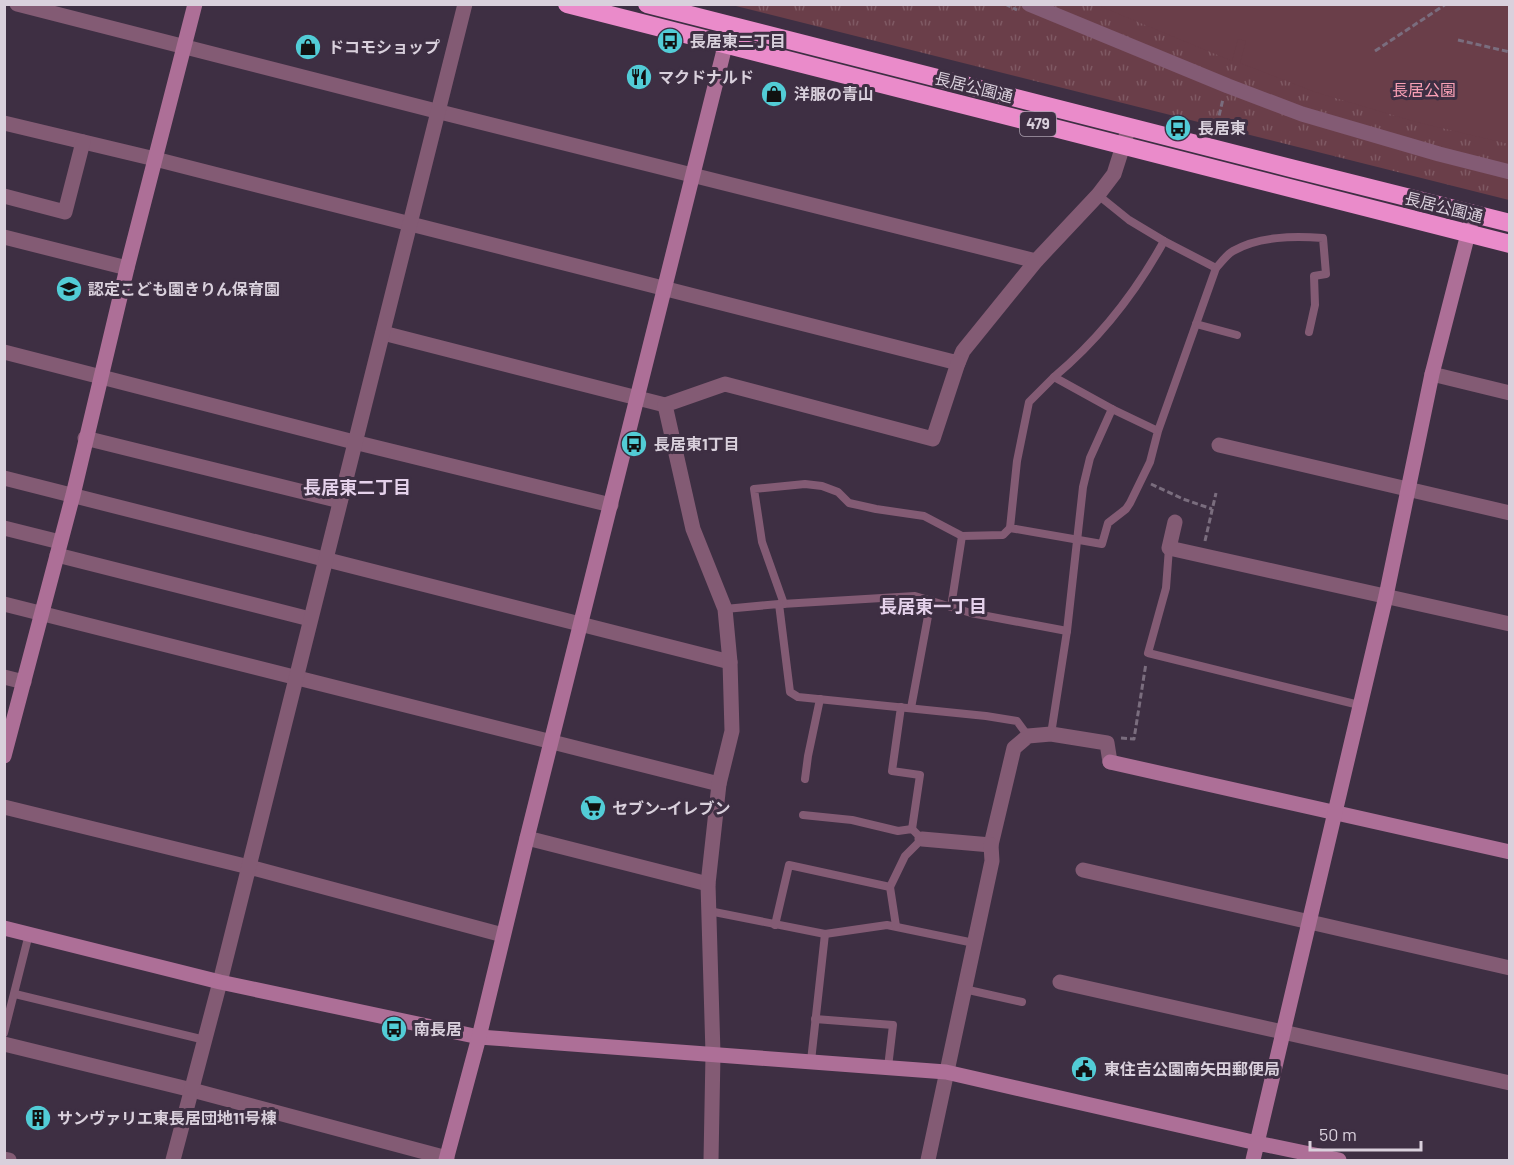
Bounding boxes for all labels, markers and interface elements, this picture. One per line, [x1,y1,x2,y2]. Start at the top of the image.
bus stop icon: 長居東二丁目 [655,26,685,56]
place label: 長居東二丁目 [690,31,786,50]
shop icon: ドコモショップ [293,32,323,62]
place label: ドコモショップ [328,37,440,56]
restaurant icon: マクドナルド [624,62,654,92]
place label: マクドナルド [658,67,754,86]
street label: 長居公園通 [933,68,1015,105]
shop icon: 洋服の青山 [759,79,789,109]
park label: 長居公園 [1392,80,1456,99]
place label: 洋服の青山 [794,84,874,103]
road number: 479 [1020,112,1056,136]
bus stop icon: 長居東 [1163,113,1193,143]
place label: 長居東 [1198,118,1246,137]
street label: 長居公園通 [1403,188,1485,225]
school or university icon: 認定こども園きりん保育園 [54,274,84,304]
place label: 認定こども園きりん保育園 [88,279,280,298]
bus stop icon: 長居東1丁目 [619,429,649,459]
place label: 長居東1丁目 [654,434,740,453]
district label: 長居東二丁目 [303,476,411,498]
district label: 長居東一丁目 [879,595,987,617]
supermarket icon: セブン-イレブン [578,793,608,823]
place label: セブン-イレブン [612,798,731,817]
bus stop icon: 南長居 [379,1014,409,1044]
place label: 南長居 [414,1019,462,1038]
public building icon: 東住吉公園南矢田郵便局 [1069,1054,1099,1084]
place label: 東住吉公園南矢田郵便局 [1104,1059,1280,1078]
building icon: サンヴァリエ東長居団地11号棟 [23,1103,53,1133]
place label: サンヴァリエ東長居団地11号棟 [57,1108,276,1127]
scale bar [1310,1114,1421,1152]
text: 50 m [1319,1123,1357,1145]

